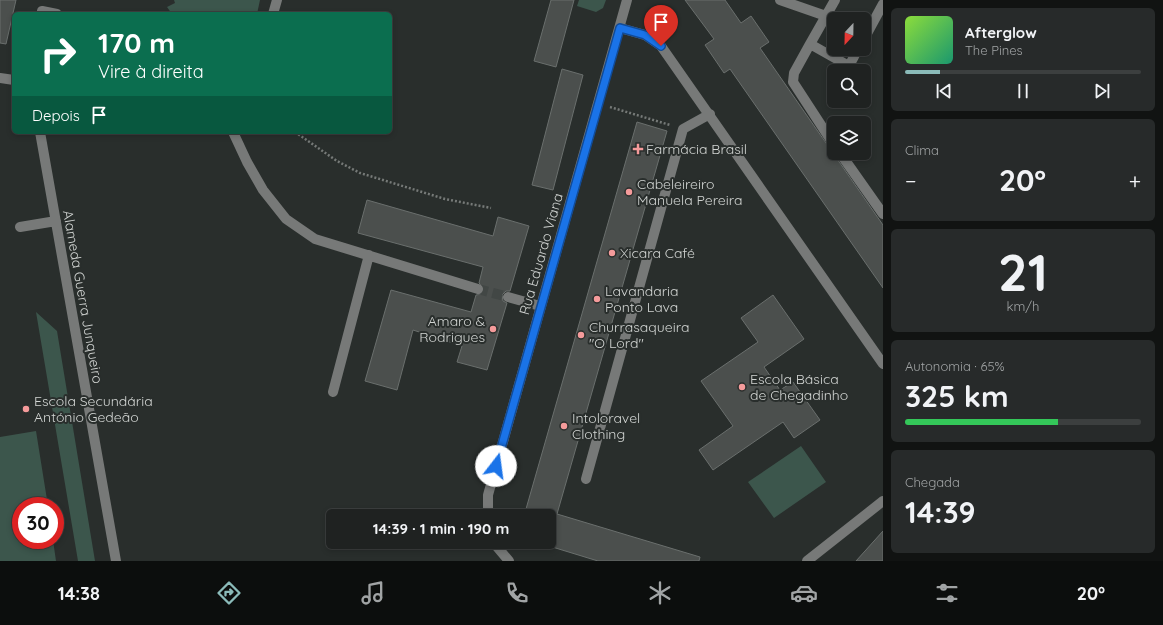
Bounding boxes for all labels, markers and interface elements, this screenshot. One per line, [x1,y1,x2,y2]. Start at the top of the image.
pin [644,5,678,46]
icon: arrive [650,11,672,33]
north arrow [827,12,871,56]
map controls [827,12,871,160]
text: Afterglow [965,23,1037,42]
text: 170 m [98,25,175,60]
icon: right [32,28,84,80]
text: The Pines [965,42,1023,58]
text: Vire à direita [98,60,204,83]
button: search [827,64,871,108]
icon: previous [933,80,955,102]
icon: pause [1012,80,1034,102]
icon: next [1091,80,1113,102]
icon: arrive [88,104,110,126]
text: Depois [32,106,80,125]
button: layers [827,116,871,160]
place label: Farmácia Brasil [646,140,747,158]
text: Clima [905,142,939,158]
marker: Farmácia Brasil [633,144,643,154]
text: 20° [999,161,1046,199]
text: − [905,167,916,195]
text: + [1129,167,1141,195]
place label: Cabeleireiro Manuela Pereira [637,175,742,209]
marker: Cabeleireiro Manuela Pereira [624,187,634,197]
street label: Rua Eduardo Viana [515,191,567,317]
street label: Alameda Guerra Junqueiro [59,209,107,385]
text: 21 [998,239,1048,304]
place label: Xicara Café [620,244,695,262]
marker: Xicara Café [607,248,617,258]
place label: Lavandaria Ponto Lava [605,282,679,316]
marker: Lavandaria Ponto Lava [592,294,602,304]
text: km/h [1007,298,1039,314]
place label: Amaro & Rodrigues [419,312,485,346]
place label: Churrasaqueira "O Lord" [589,318,689,352]
marker: Amaro & Rodrigues [488,324,498,334]
marker: Churrasaqueira "O Lord" [576,330,586,340]
text: Autonomia · 65% [905,358,1005,374]
place label: Escola Básica de Chegadinho [750,370,848,404]
text: 325 km [905,377,1009,415]
marker: Escola Básica de Chegadinho [737,382,747,392]
place label: Escola Secundária António Gedeão [34,392,153,426]
marker: Escola Secundária António Gedeão [21,404,31,414]
place label: Intoloravel Clothing [572,409,640,443]
marker: Intoloravel Clothing [559,421,569,431]
position arrow [475,445,517,487]
text: Chegada [905,474,960,490]
text: 14:39 [905,493,976,531]
speed limit sign: 30 [12,497,64,549]
text: 14:39 · 1 min · 190 m [373,519,509,538]
icon: directions [215,579,243,607]
icon: music [359,579,387,607]
icon: phone [503,579,531,607]
icon: climate [646,579,674,607]
icon: car [790,579,818,607]
icon: filters [933,579,961,607]
text: 14:38 [58,582,100,605]
text: 20° [1077,582,1105,605]

